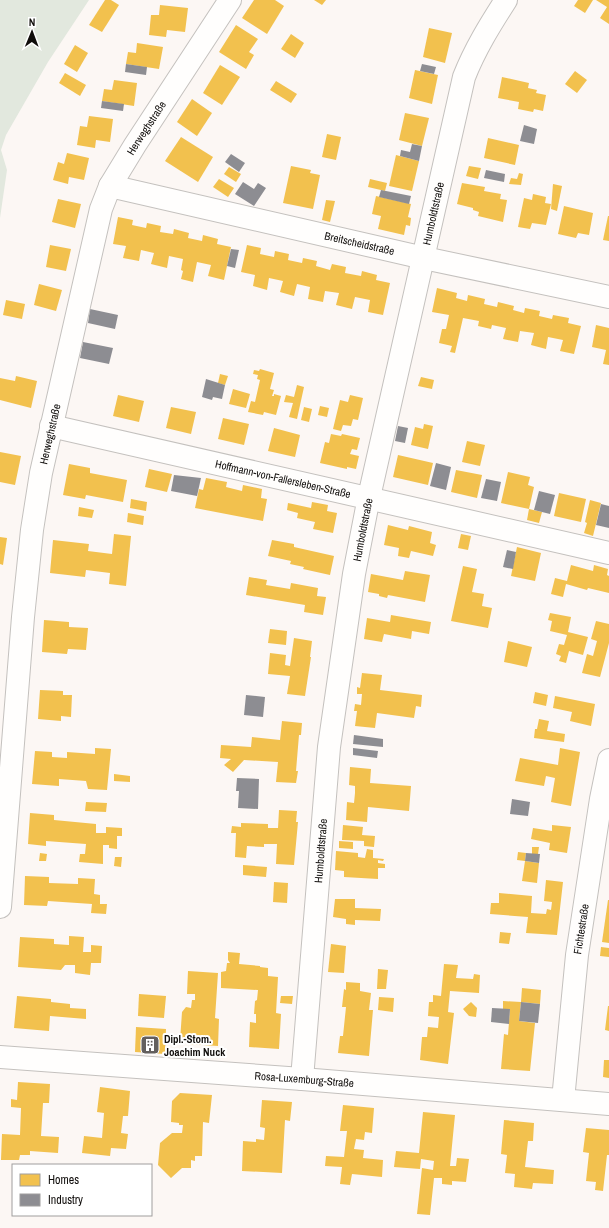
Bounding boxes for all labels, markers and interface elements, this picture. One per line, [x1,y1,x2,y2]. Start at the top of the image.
north arrow [12,12,52,52]
text: N [29,15,36,29]
street label: Herweghstraße [124,98,169,158]
street label: Humboldtstraße [419,181,447,246]
street label: Breitscheidstraße [323,228,396,258]
street label: Herweghstraße [36,402,64,466]
street label: Hoffmann-von-Fallersleben-Straße [214,457,352,501]
street label: Humboldtstraße [350,497,376,563]
street label: Humboldtstraße [311,818,330,883]
street label: Fichtestraße [570,903,592,955]
place label: Dipl.-Stom. Joachim Nuck [164,1032,226,1059]
building icon: Dipl.-Stom. Joachim Nuck [139,1034,161,1056]
street label: Rosa-Luxemburg-Straße [254,1069,354,1090]
legend [12,1164,152,1216]
text: Homes [48,1172,79,1188]
text: Industry [48,1192,83,1208]

